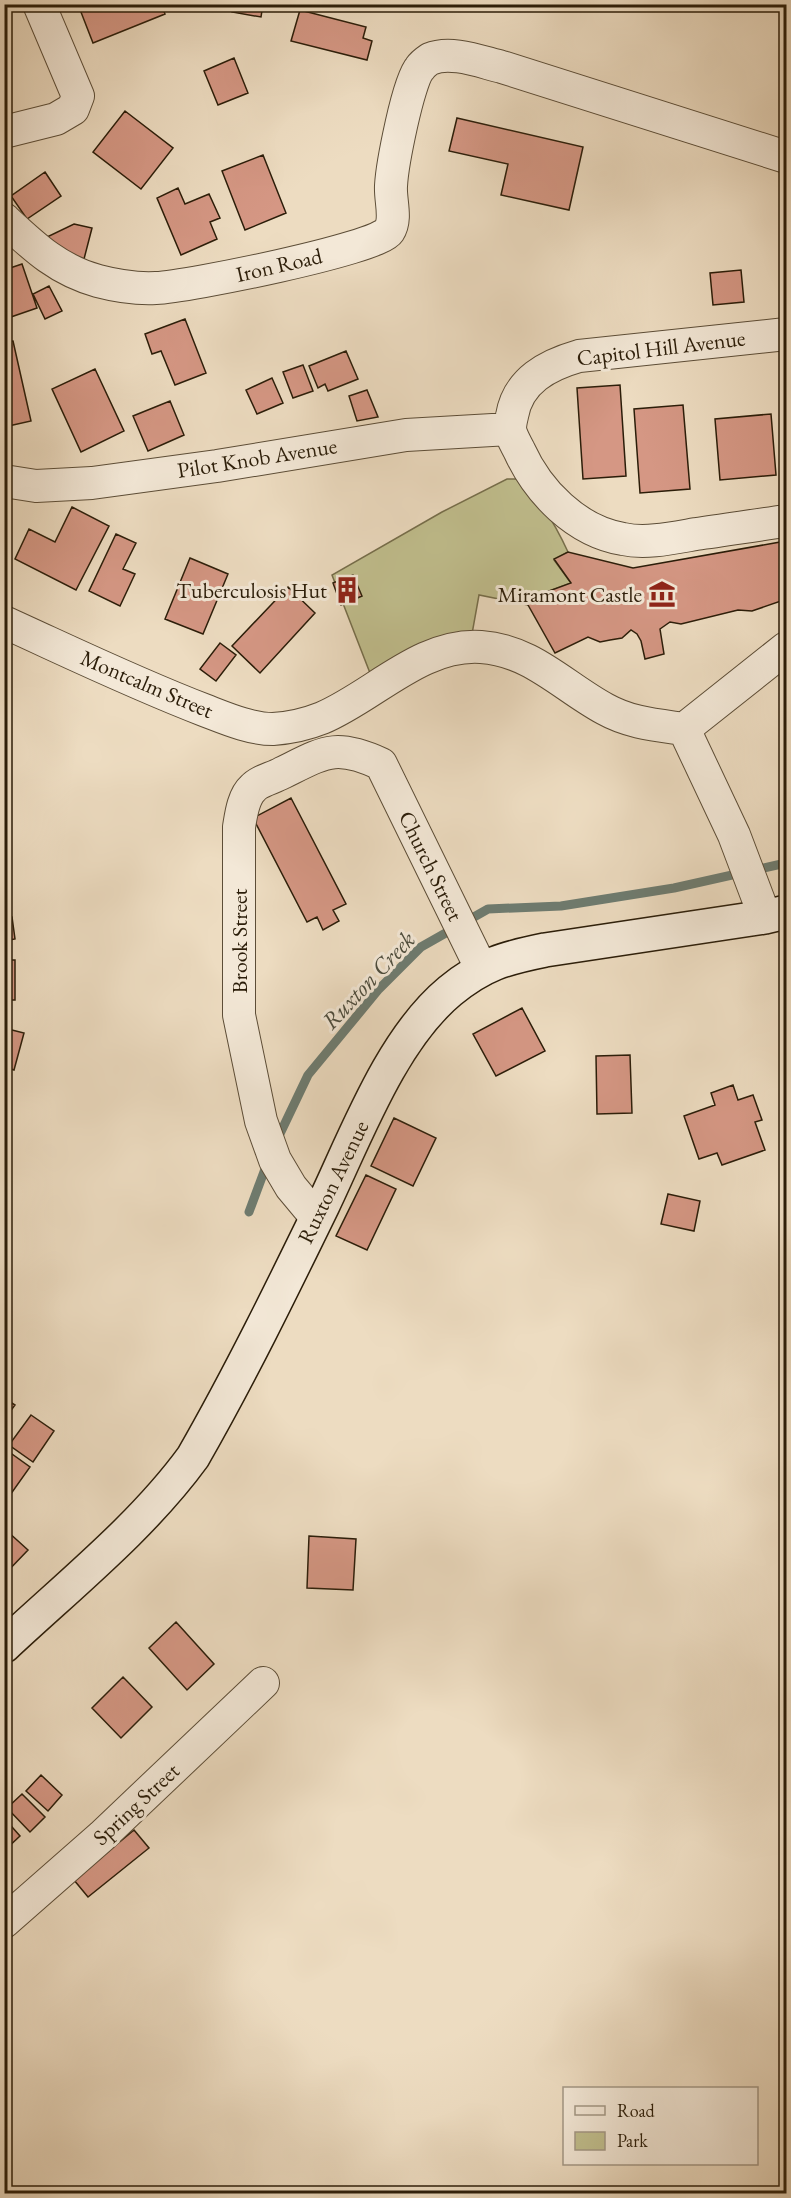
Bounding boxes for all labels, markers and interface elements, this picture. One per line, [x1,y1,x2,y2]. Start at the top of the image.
street label: Iron Road [233,241,326,289]
street label: Capitol Hill Avenue [575,323,747,373]
street label: Pilot Knob Avenue [175,431,339,485]
building icon: Tuberculosis Hut [332,575,362,605]
place label: Tuberculosis Hut [176,576,327,605]
museum icon: Miramont Castle [647,579,677,609]
place label: Miramont Castle [497,580,642,609]
street label: Montcalm Street [76,643,218,725]
street label: Church Street [392,806,470,926]
street label: Brook Street [225,889,254,993]
water label: Ruxton Creek [314,924,422,1036]
street label: Ruxton Avenue [291,1115,376,1248]
street label: Spring Street [87,1756,186,1852]
legend [563,2087,758,2165]
text: Road [617,2099,656,2122]
text: Park [617,2129,648,2152]

